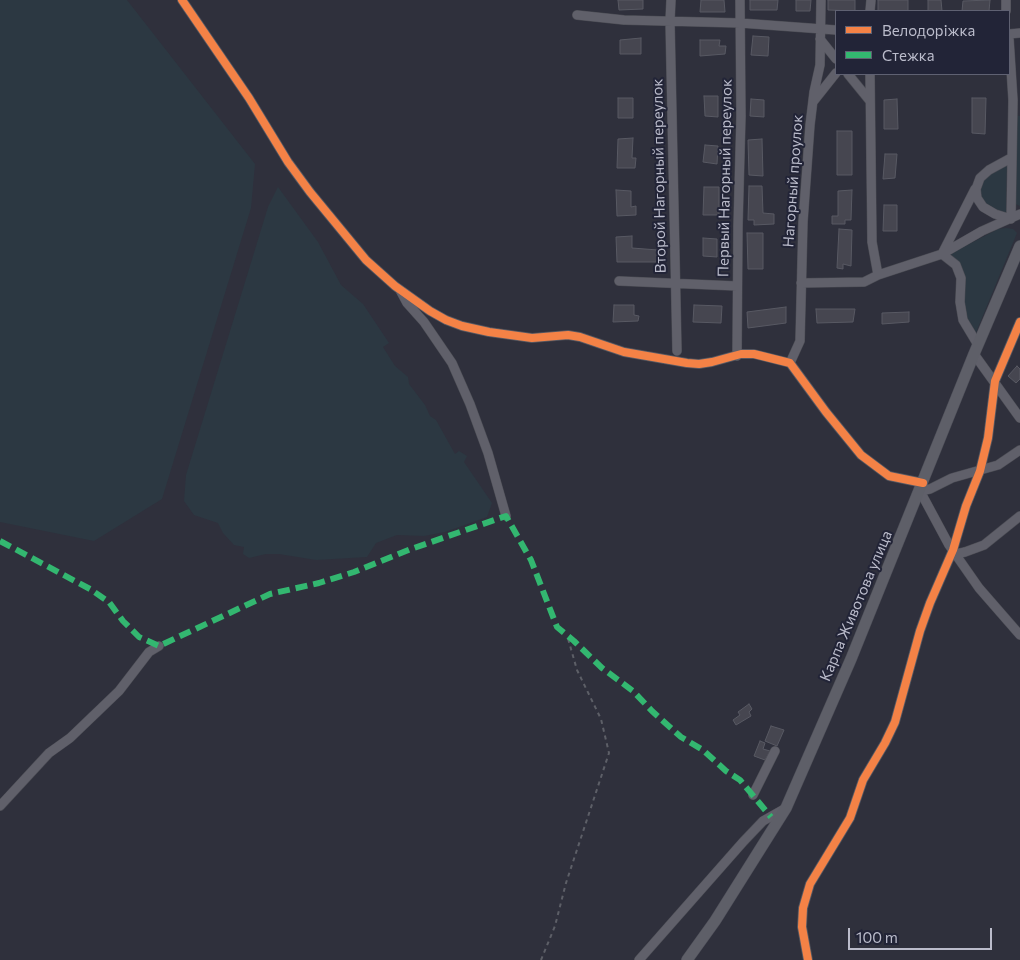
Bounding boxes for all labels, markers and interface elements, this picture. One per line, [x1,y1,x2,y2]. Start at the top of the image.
legend [835,10,1010,75]
text: Велодоріжка [882,21,975,39]
text: Стежка [882,46,935,64]
street label: Второй Нагорный переулок [648,78,670,274]
street label: Первый Нагорный переулок [714,79,736,277]
street label: Нагорный проулок [779,114,807,248]
street label: Карпа Животова улица [816,528,896,684]
scale bar [850,918,994,950]
text: 100 m [856,928,898,946]

